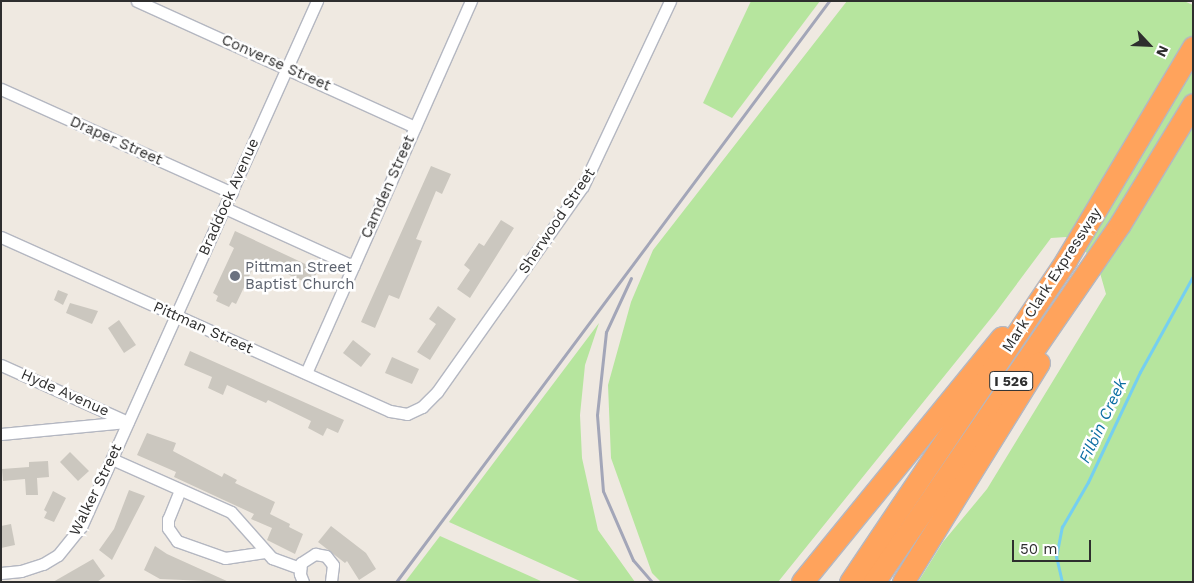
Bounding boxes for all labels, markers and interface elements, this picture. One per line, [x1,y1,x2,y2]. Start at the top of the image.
north arrow [1124,20,1174,70]
street label: Converse Street [219,31,333,95]
text: N [1153,43,1172,59]
street label: Draper Street [67,113,165,169]
street label: Camden Street [357,133,419,241]
street label: Braddock Avenue [195,135,263,259]
street label: Sherwood Street [515,165,599,277]
street label: Mark Clark Expressway [998,204,1106,356]
place label: Pittman Street Baptist Church [245,258,355,293]
marker: Pittman Street Baptist Church [229,270,241,282]
street label: Pittman Street [150,298,256,358]
street label: Hyde Avenue [18,365,112,421]
road number: I 526 [988,370,1034,392]
water label: Filbin Creek [1075,376,1131,466]
street label: Walker Street [66,441,126,539]
scale bar [1014,530,1093,562]
text: 50 m [1020,540,1057,558]

